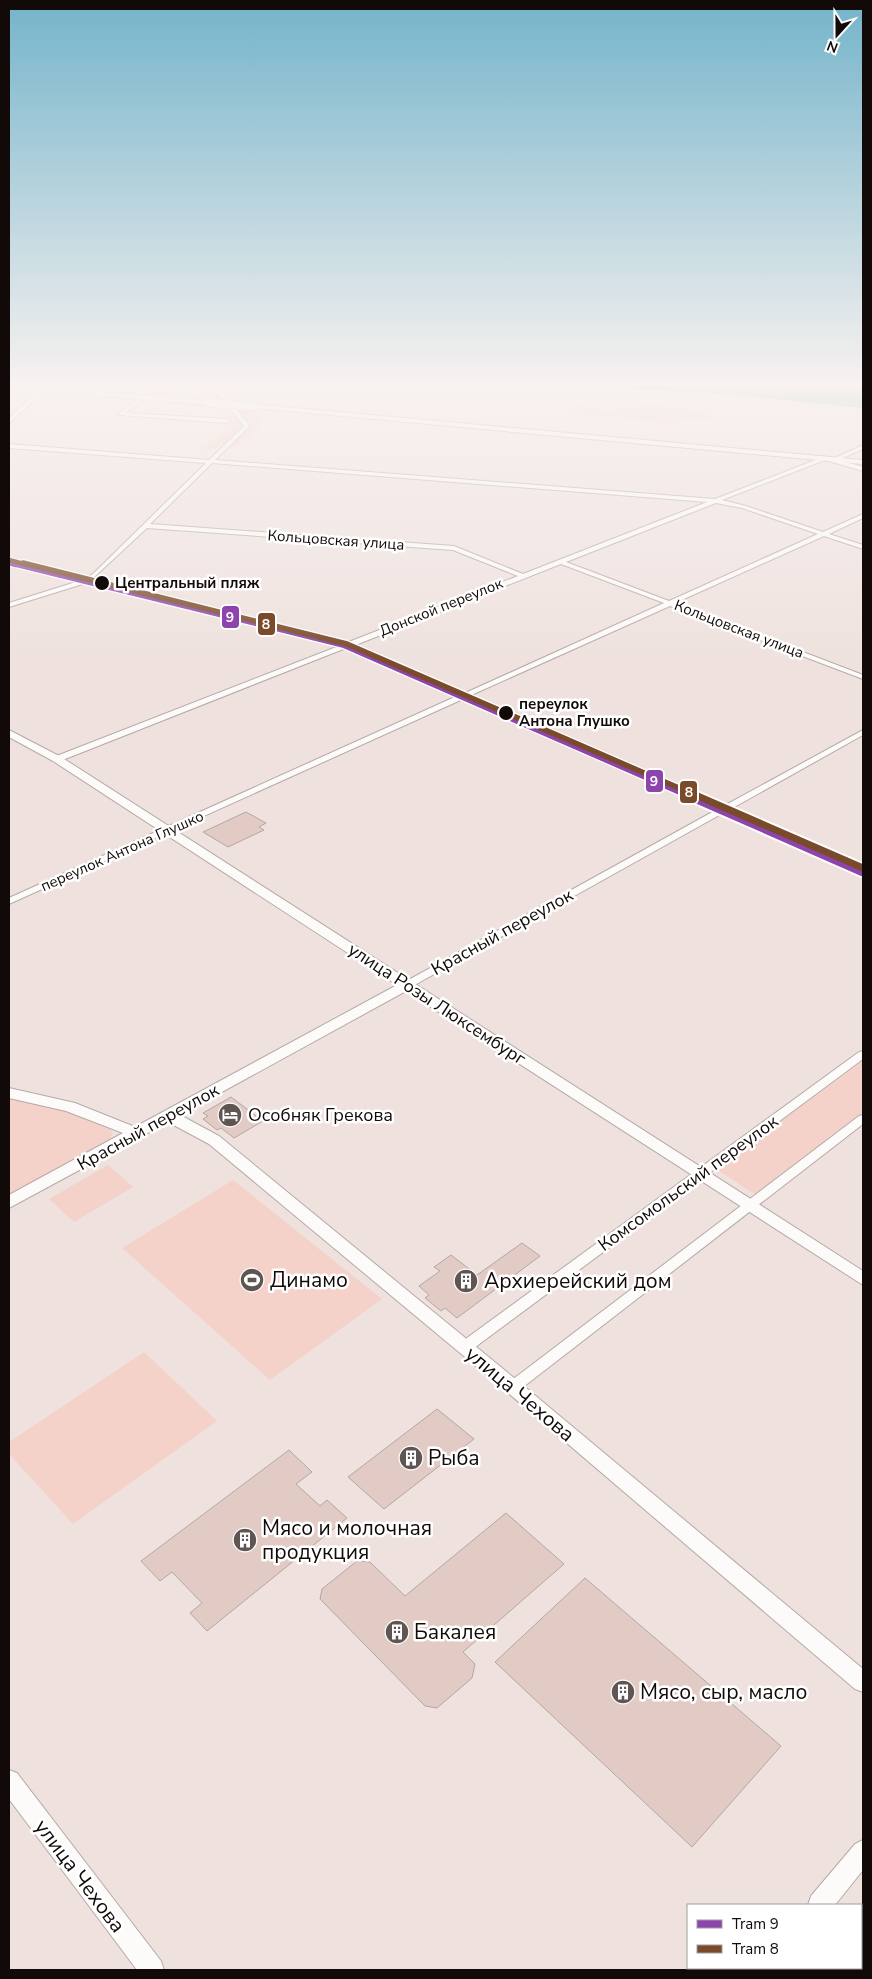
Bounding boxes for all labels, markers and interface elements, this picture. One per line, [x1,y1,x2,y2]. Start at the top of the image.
north arrow [812,10,862,60]
text: N [824,36,841,57]
street label: Кольцовская улица [267,525,405,555]
place label: Центральный пляж [115,573,260,593]
street label: Донской переулок [376,573,506,641]
marker: Центральный пляж [93,574,111,592]
street label: Кольцовская улица [671,595,807,663]
line badge: 9 [221,605,240,629]
text: 9 [226,608,234,627]
line badge: 8 [257,612,276,636]
text: 8 [262,615,270,634]
place label: переулок Антона Глушко [519,694,630,731]
marker: переулок Антона Глушко [497,704,515,722]
line badge: 9 [645,769,664,793]
text: 9 [650,772,658,791]
line badge: 8 [679,780,698,804]
text: 8 [685,783,693,802]
street label: переулок Антона Глушко [37,806,207,896]
street label: Красный переулок [427,883,578,981]
street label: улица Розы Люксембург [343,937,531,1071]
street label: Красный переулок [73,1078,224,1176]
hotel icon: Особняк Грекова [217,1102,243,1128]
place label: Особняк Грекова [248,1103,393,1127]
street label: Комсомольский переулок [593,1109,783,1257]
place label: Динамо [270,1266,348,1294]
sports icon: Динамо [239,1267,265,1293]
place label: Архиерейский дом [484,1267,672,1295]
building icon: Архиерейский дом [453,1268,479,1294]
street label: улица Чехова [459,1340,581,1448]
place label: Рыба [428,1444,480,1472]
building icon: Рыба [398,1445,424,1471]
place label: Мясо и молочная продукция [262,1514,432,1566]
building icon: Мясо и молочная продукция [232,1527,258,1553]
place label: Бакалея [414,1618,496,1646]
building icon: Бакалея [384,1619,410,1645]
place label: Мясо, сыр, масло [640,1678,807,1706]
building icon: Мясо, сыр, масло [610,1679,636,1705]
street label: улица Чехова [28,1814,132,1938]
legend [687,1904,862,1969]
text: Tram 9 [732,1914,779,1934]
text: Tram 8 [732,1939,779,1959]

